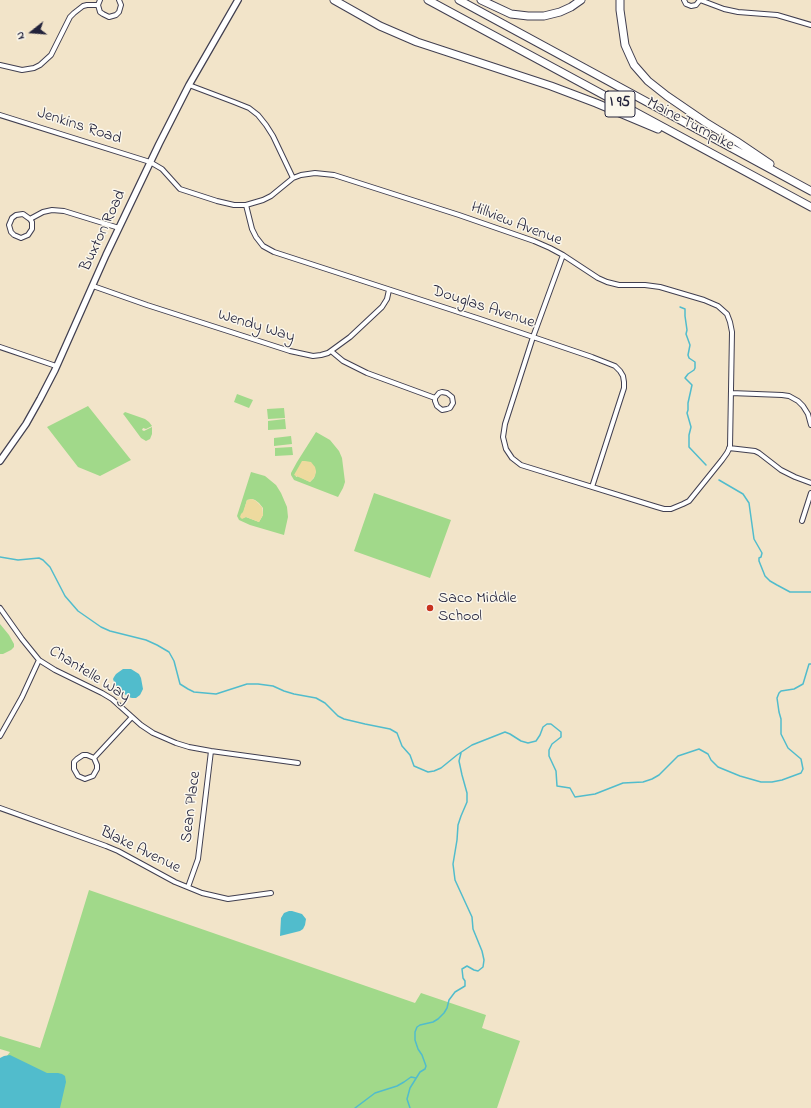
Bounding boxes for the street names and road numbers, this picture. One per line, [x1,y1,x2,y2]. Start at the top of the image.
road number: I 95 [605,91,635,117]
street label: Maine Turnpike [643,94,737,156]
street label: Jenkins Road [34,104,124,150]
street label: Buxton Road [77,187,131,275]
street label: Hillview Avenue [468,199,564,251]
street label: Douglas Avenue [429,282,537,334]
street label: Wendy Way [215,306,297,348]
street label: Chantelle Way [45,642,133,708]
street label: Sean Place [178,770,206,844]
street label: Blake Avenue [97,823,183,879]

